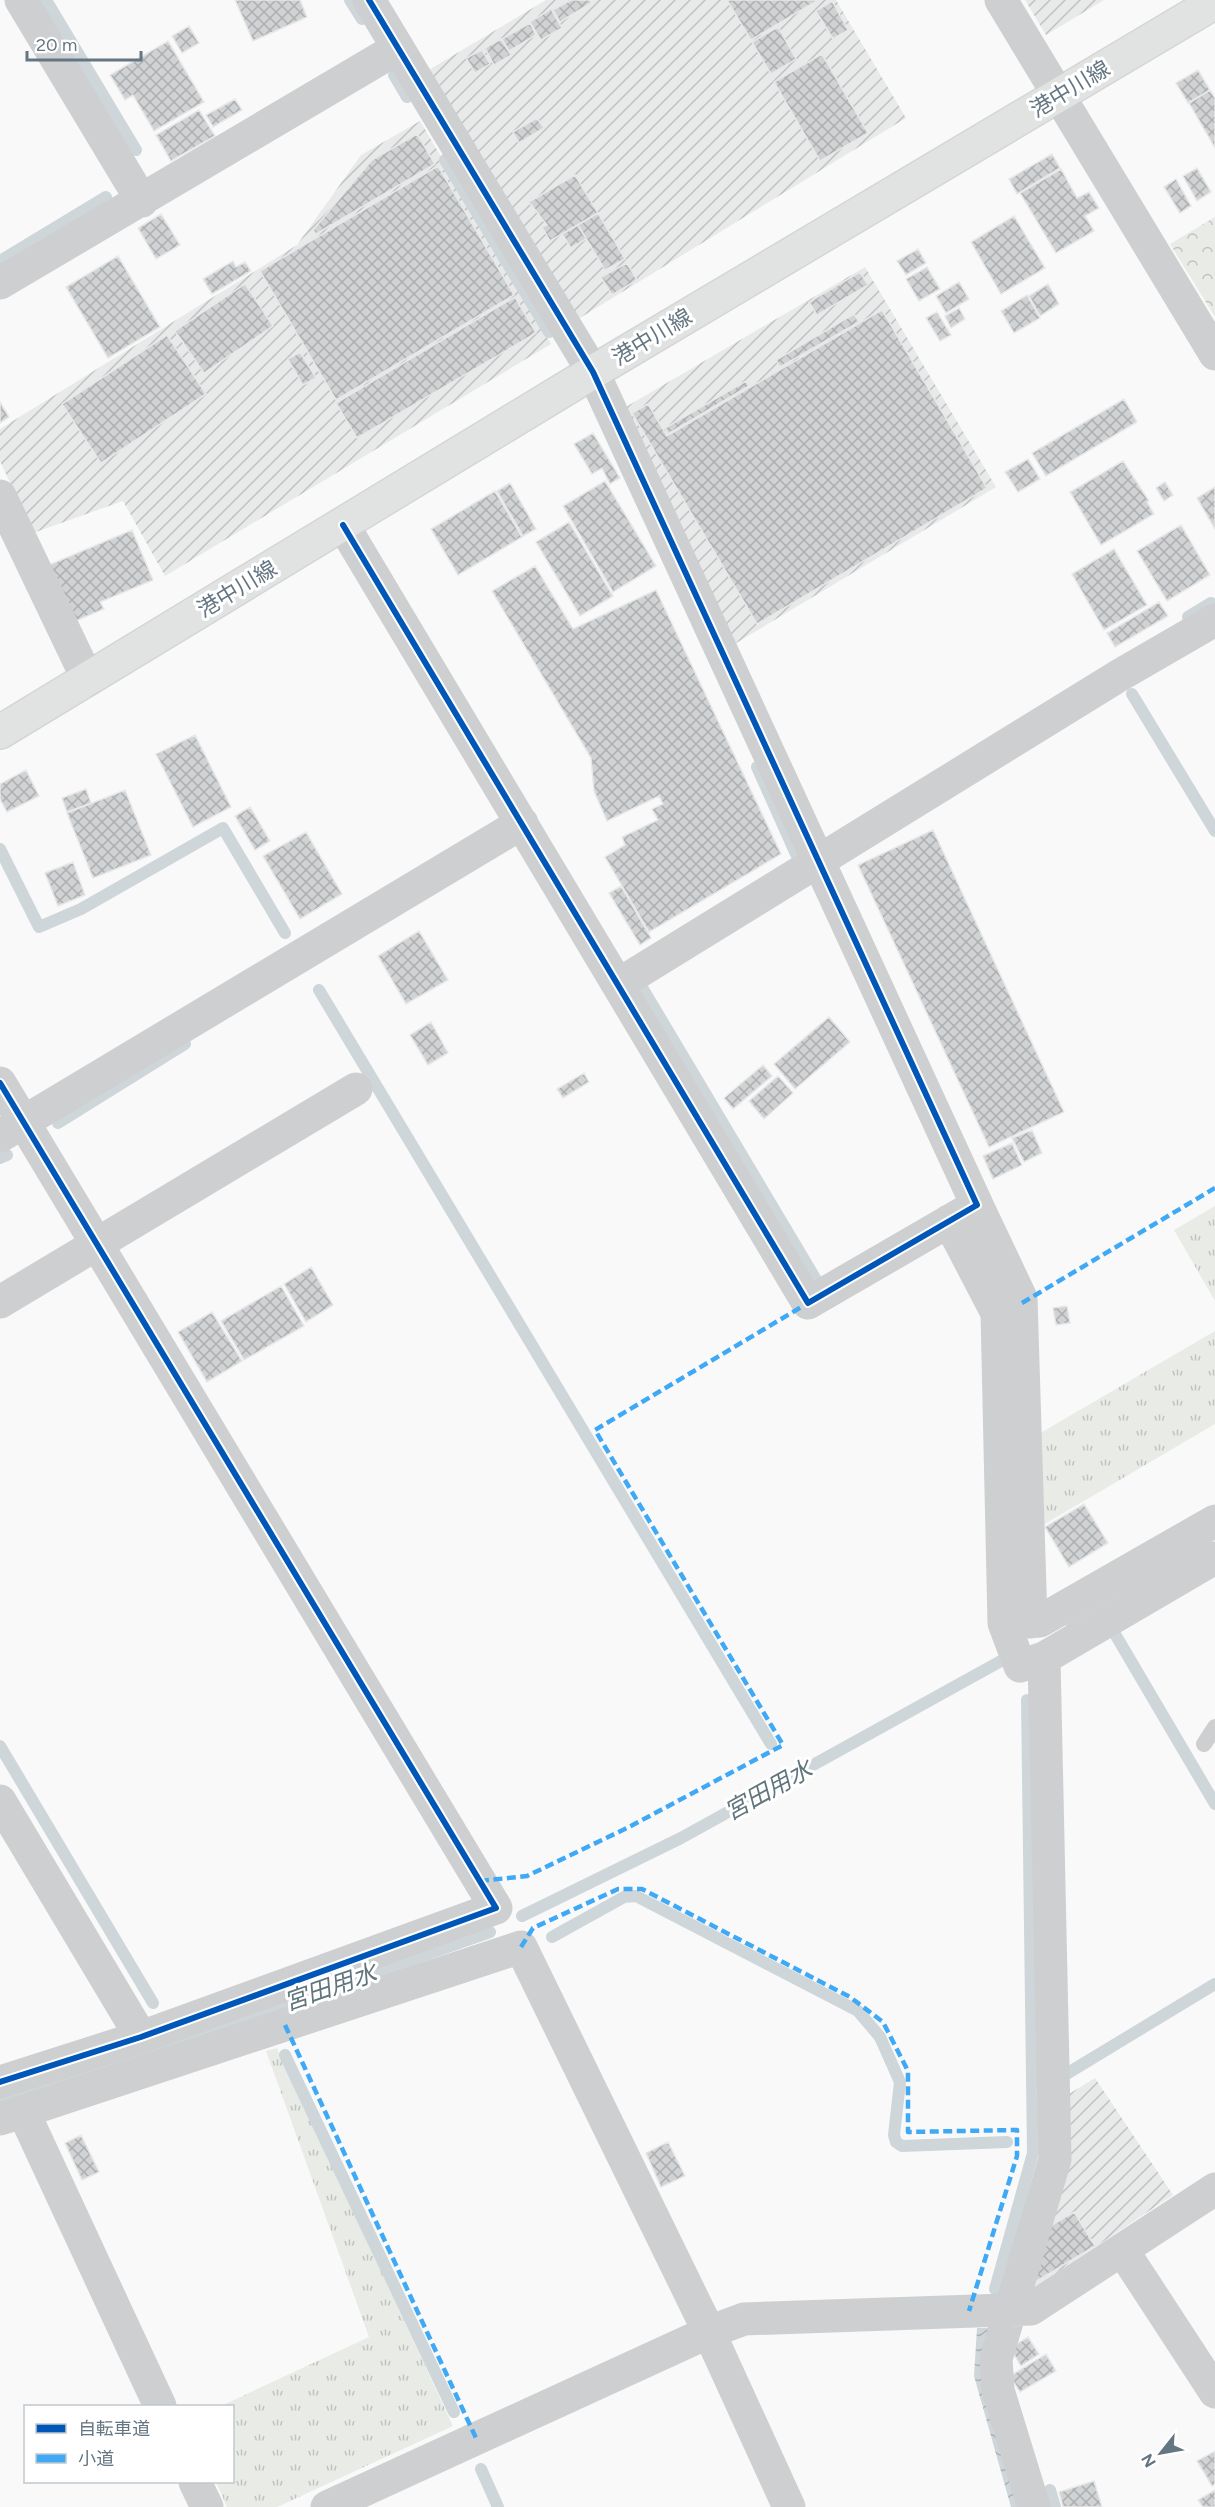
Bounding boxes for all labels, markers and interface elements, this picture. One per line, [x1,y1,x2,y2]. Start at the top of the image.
scale bar [27,24,141,62]
text: 20 m [36,34,77,56]
street label: 港中川線 [1025,55,1115,123]
street label: 港中川線 [607,303,697,371]
street label: 港中川線 [192,555,282,623]
water label: 宮田用水 [719,1753,820,1826]
water label: 宮田用水 [280,1957,383,2016]
legend [24,2405,234,2483]
text: 自転車道 [78,2418,150,2440]
north arrow [1131,2423,1191,2483]
text: 小道 [78,2448,114,2470]
text: N [1137,2450,1160,2471]

